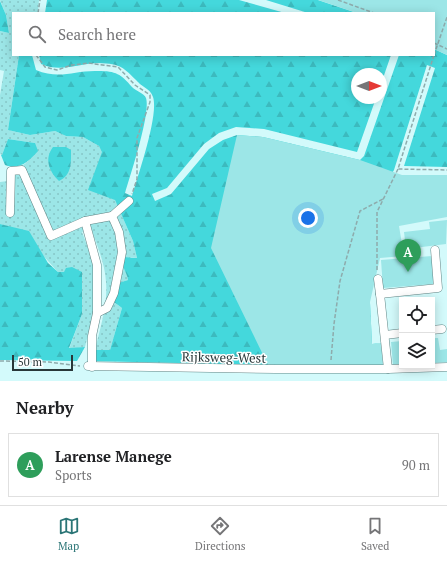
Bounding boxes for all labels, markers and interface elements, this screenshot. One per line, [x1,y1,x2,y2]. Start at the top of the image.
search box [12,12,435,56]
icon: search [26,23,48,45]
text: Search here [58,24,136,44]
north arrow [351,68,387,104]
your location [298,208,318,228]
pin: A [395,239,421,272]
map controls [399,297,435,369]
button: locate [399,297,435,333]
button: layers [399,333,435,369]
street label: Rijksweg-West [182,347,266,367]
scale bar [12,353,73,372]
text: 50 m [18,355,42,369]
text: Nearby [16,396,74,419]
text: Larense Manege [55,446,172,466]
text: A [25,456,35,474]
text: 90 m [402,456,430,474]
text: Sports [55,466,92,484]
tab: Map [58,515,80,553]
tab: Directions [195,515,246,553]
tab: Saved [361,515,389,553]

